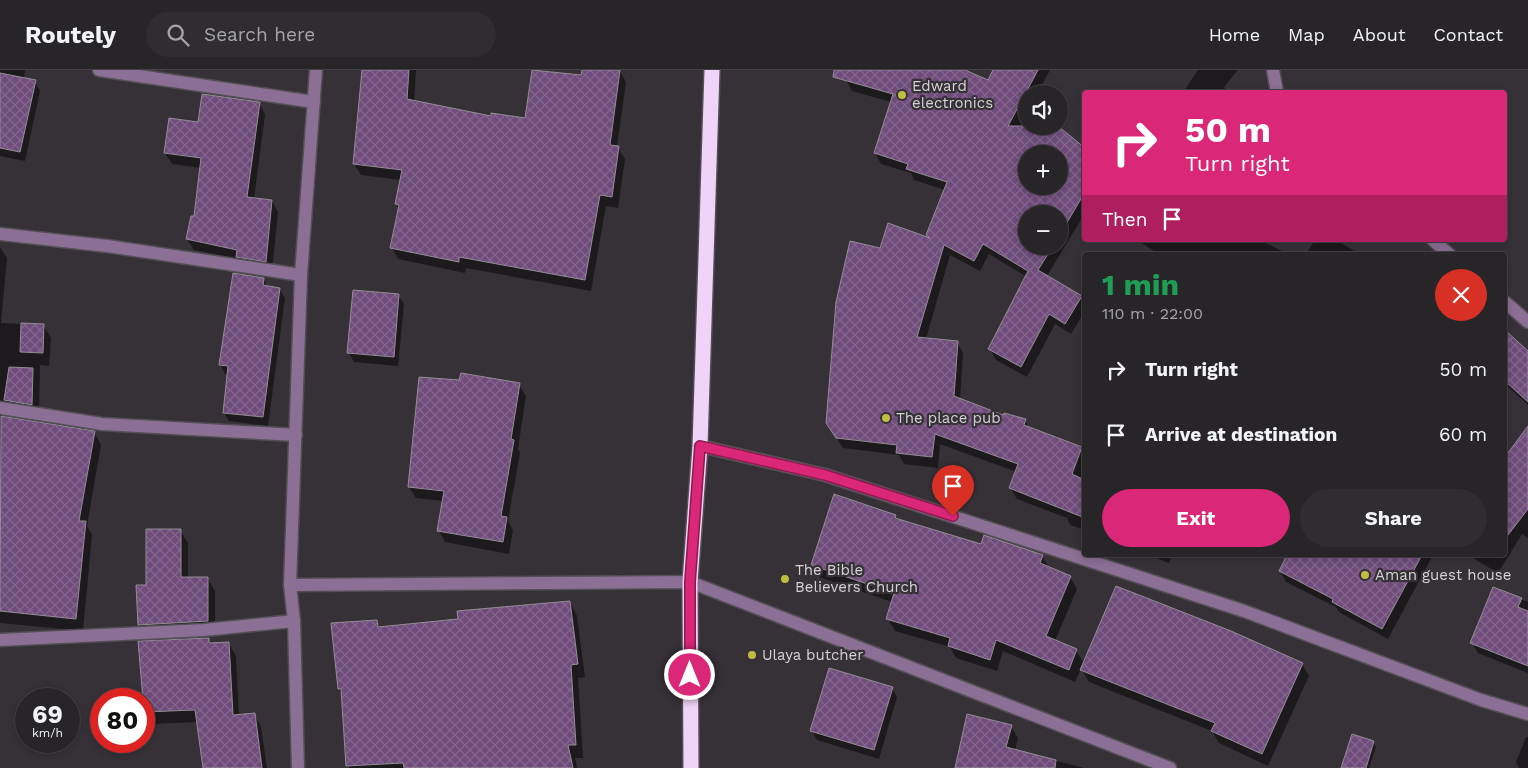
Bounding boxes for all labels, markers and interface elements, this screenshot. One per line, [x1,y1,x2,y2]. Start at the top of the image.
search box [146,12,496,57]
text: Routely [25,21,116,49]
icon: search [164,21,192,49]
text: Search here [204,23,315,46]
text: Home [1209,24,1260,45]
text: Map [1288,24,1325,45]
text: About [1353,24,1405,45]
text: Contact [1433,24,1503,45]
place label: Edward electronics [912,77,993,112]
map controls [1018,85,1068,255]
button: sound [1018,85,1068,135]
marker: Edward electronics [896,89,908,101]
text: 50 m [1185,109,1271,151]
icon: right [1102,110,1167,175]
button: + [1018,145,1068,195]
text: Turn right [1185,151,1290,176]
button: − [1018,205,1068,255]
icon: arrive [1158,205,1186,233]
text: Then [1102,208,1148,231]
text: 1 min [1102,267,1179,302]
button: close [1435,269,1487,321]
text: 110 m · 22:00 [1102,304,1203,323]
icon: right [1102,356,1130,384]
text: Turn right [1145,358,1238,381]
text: 50 m [1440,358,1487,381]
place label: The place pub [896,409,1001,427]
marker: The place pub [880,412,892,424]
icon: arrive [1102,421,1130,449]
text: Arrive at destination [1145,423,1337,446]
text: 60 m [1439,423,1487,446]
pin [932,465,974,516]
icon: arrive [939,472,967,500]
button: Exit [1102,489,1290,547]
button: Share [1300,489,1487,547]
place label: The Bible Believers Church [795,561,918,596]
place label: Aman guest house [1375,566,1511,584]
marker: Aman guest house [1359,569,1371,581]
marker: The Bible Believers Church [779,573,791,585]
place label: Ulaya butcher [762,646,863,664]
position arrow [663,648,715,700]
marker: Ulaya butcher [746,649,758,661]
speed limit sign: 80 [90,688,155,753]
text: 69 [32,700,63,729]
text: km/h [32,726,63,740]

